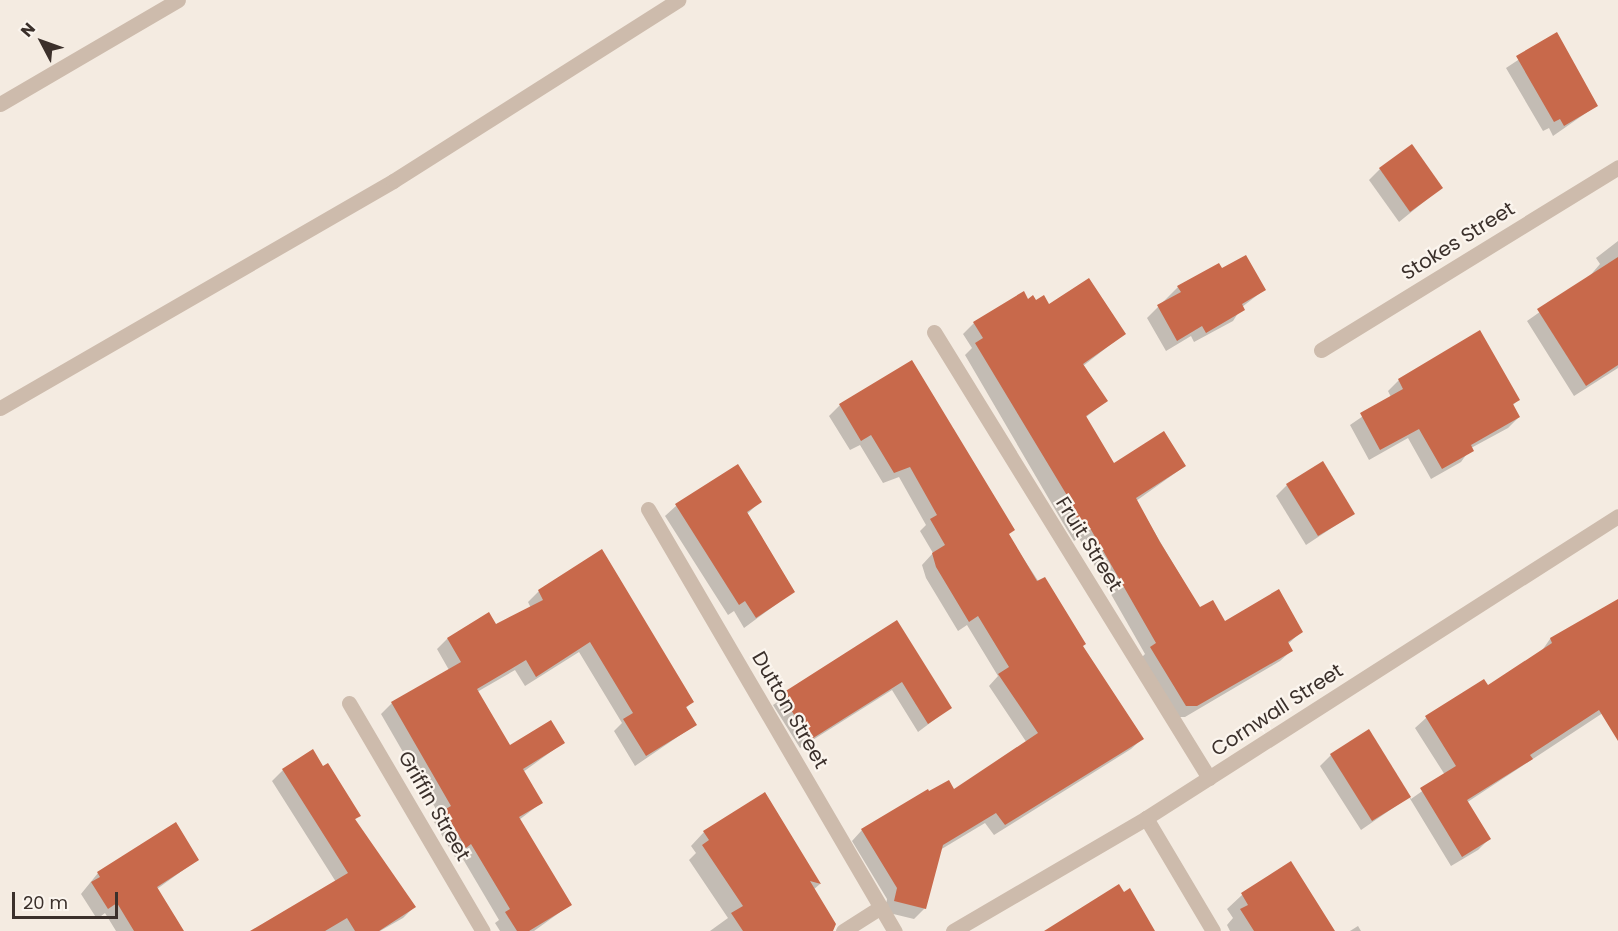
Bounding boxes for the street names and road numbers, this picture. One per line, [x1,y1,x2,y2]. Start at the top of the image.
street label: Stokes Street [1397,197,1519,285]
street label: Fruit Street [1051,493,1127,595]
street label: Dutton Street [747,647,833,773]
street label: Cornwall Street [1207,658,1347,762]
street label: Griffin Street [393,747,475,865]

